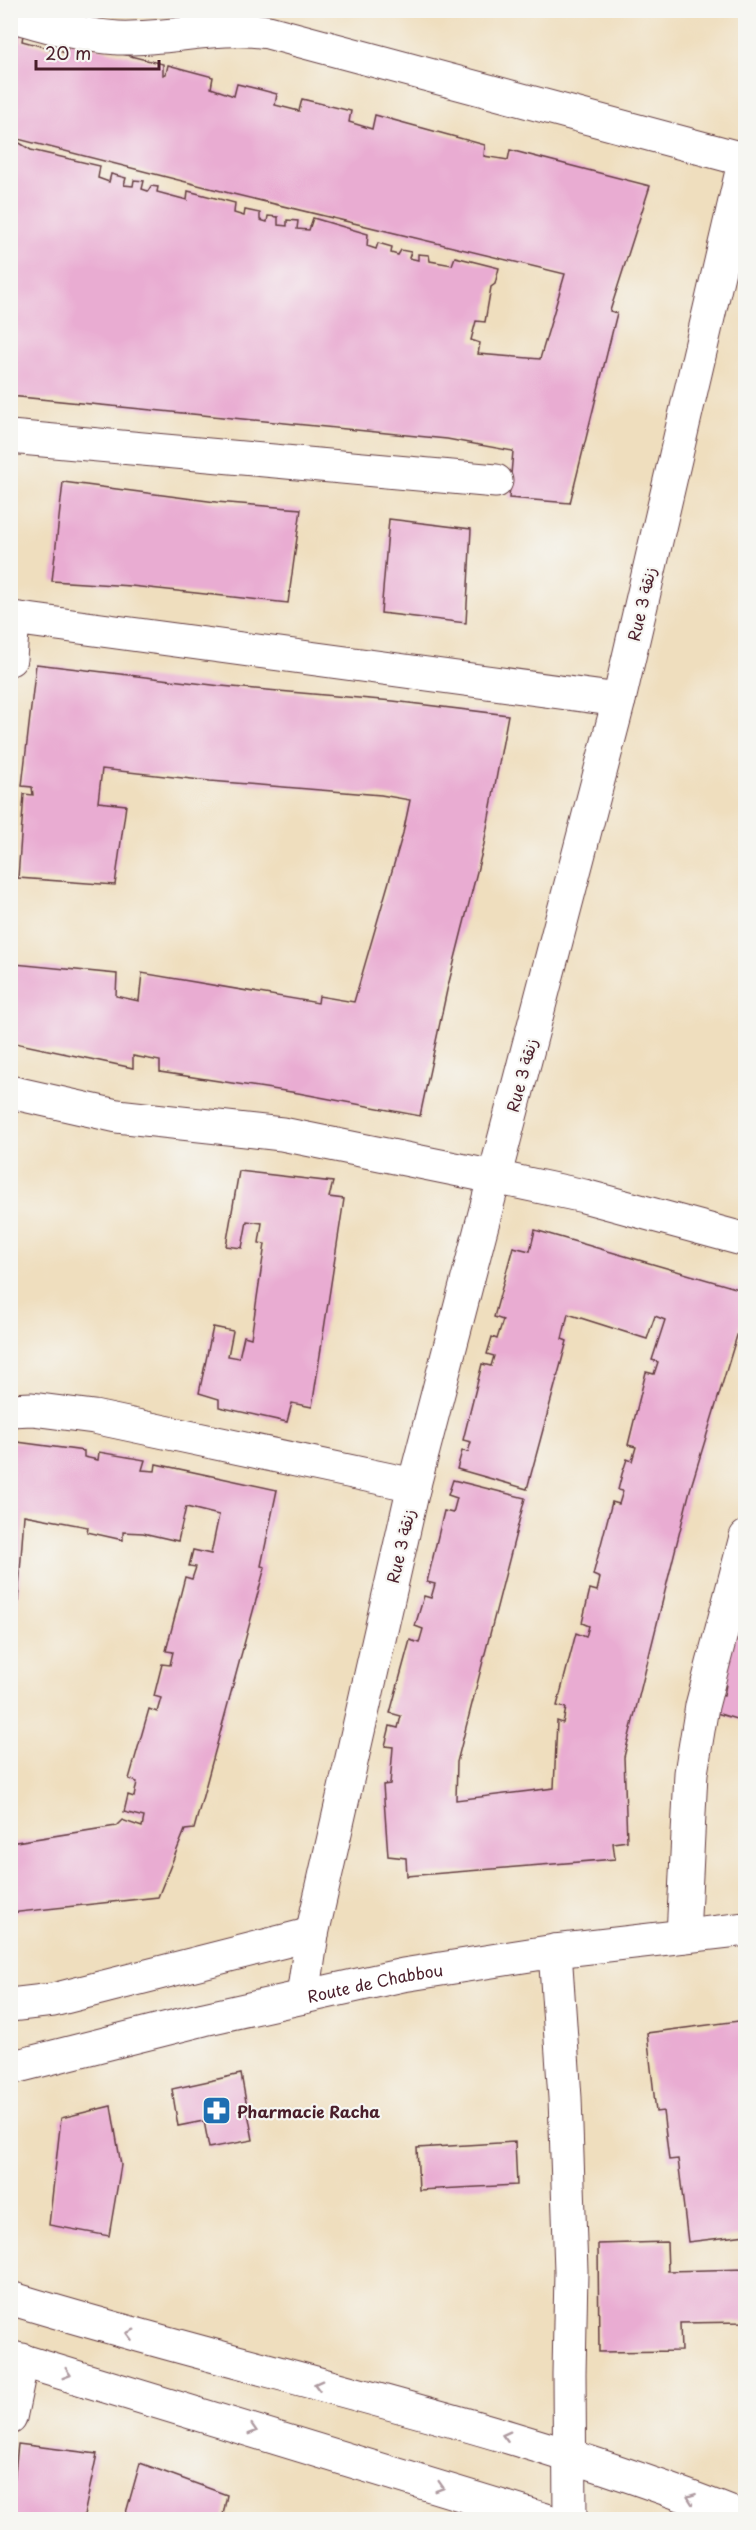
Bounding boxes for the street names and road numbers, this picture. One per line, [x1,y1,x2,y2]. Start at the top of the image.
street label: Rue 3 زنقة [621,565,661,643]
street label: Rue 3 زنقة [500,1036,542,1114]
street label: Rue 3 زنقة [380,1507,420,1585]
street label: Route de Chabbou [305,1957,445,2008]

